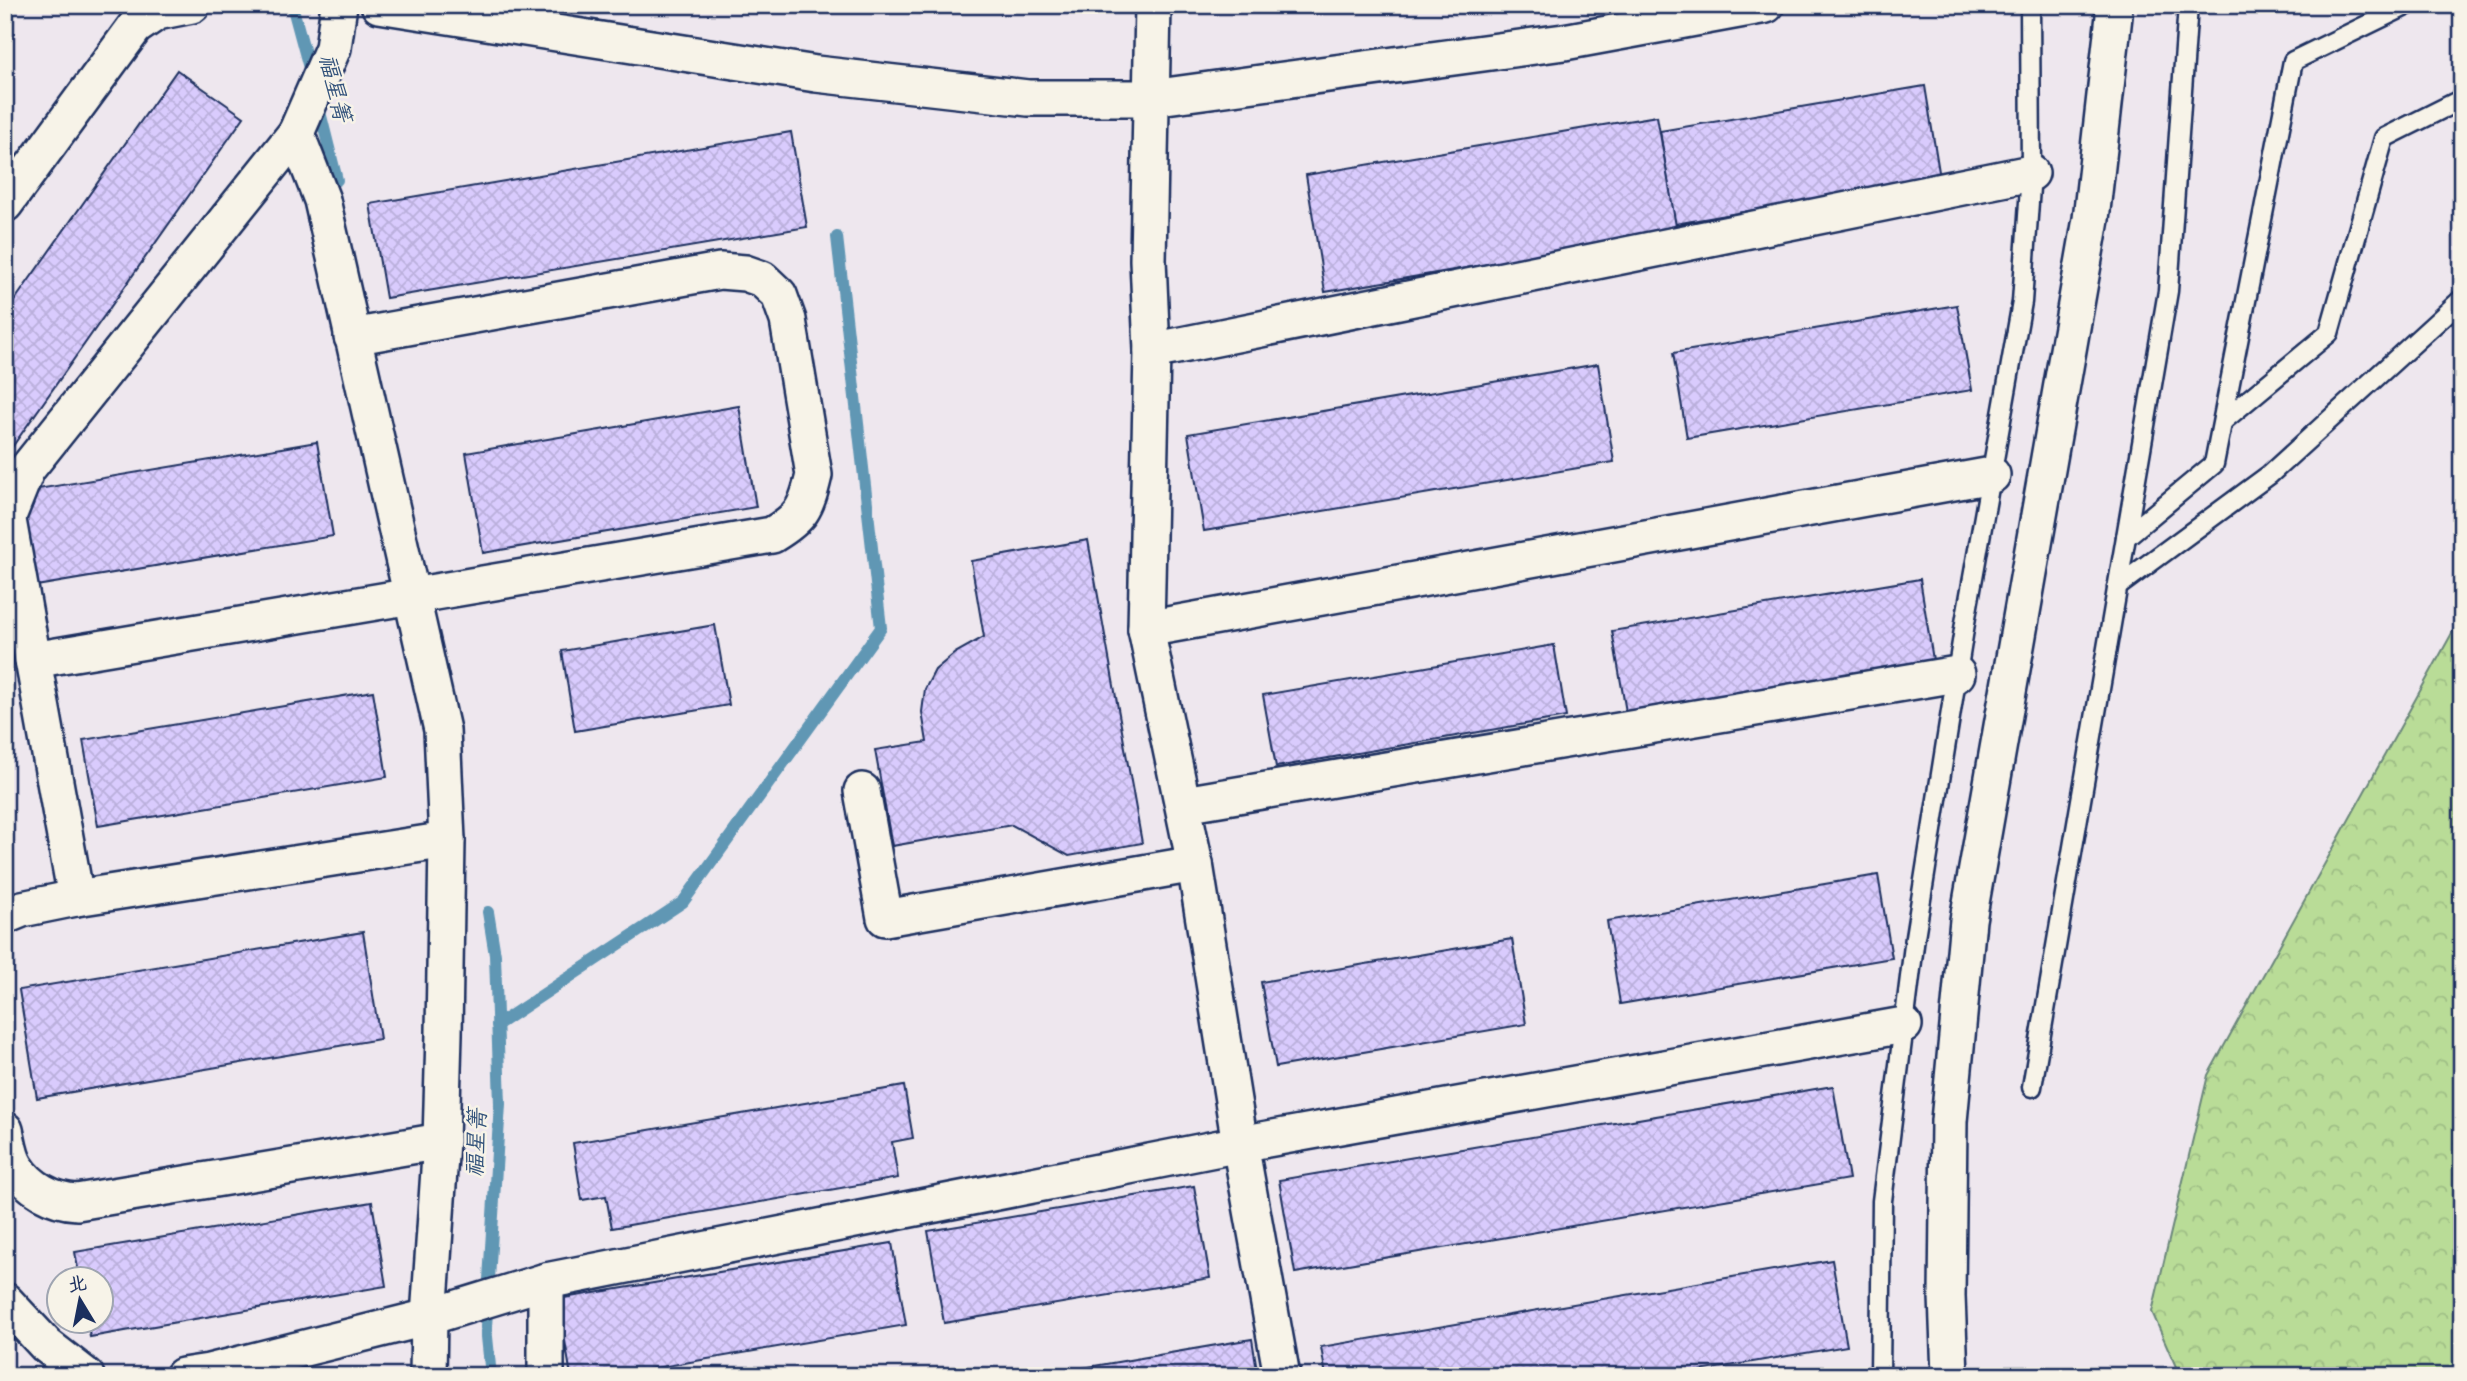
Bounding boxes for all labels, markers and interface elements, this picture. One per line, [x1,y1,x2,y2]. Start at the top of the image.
water label: 福星箐 [313,51,358,128]
water label: 福星箐 [460,1105,492,1178]
north arrow [46,1266,116,1336]
text: 北 [66,1271,89,1298]

